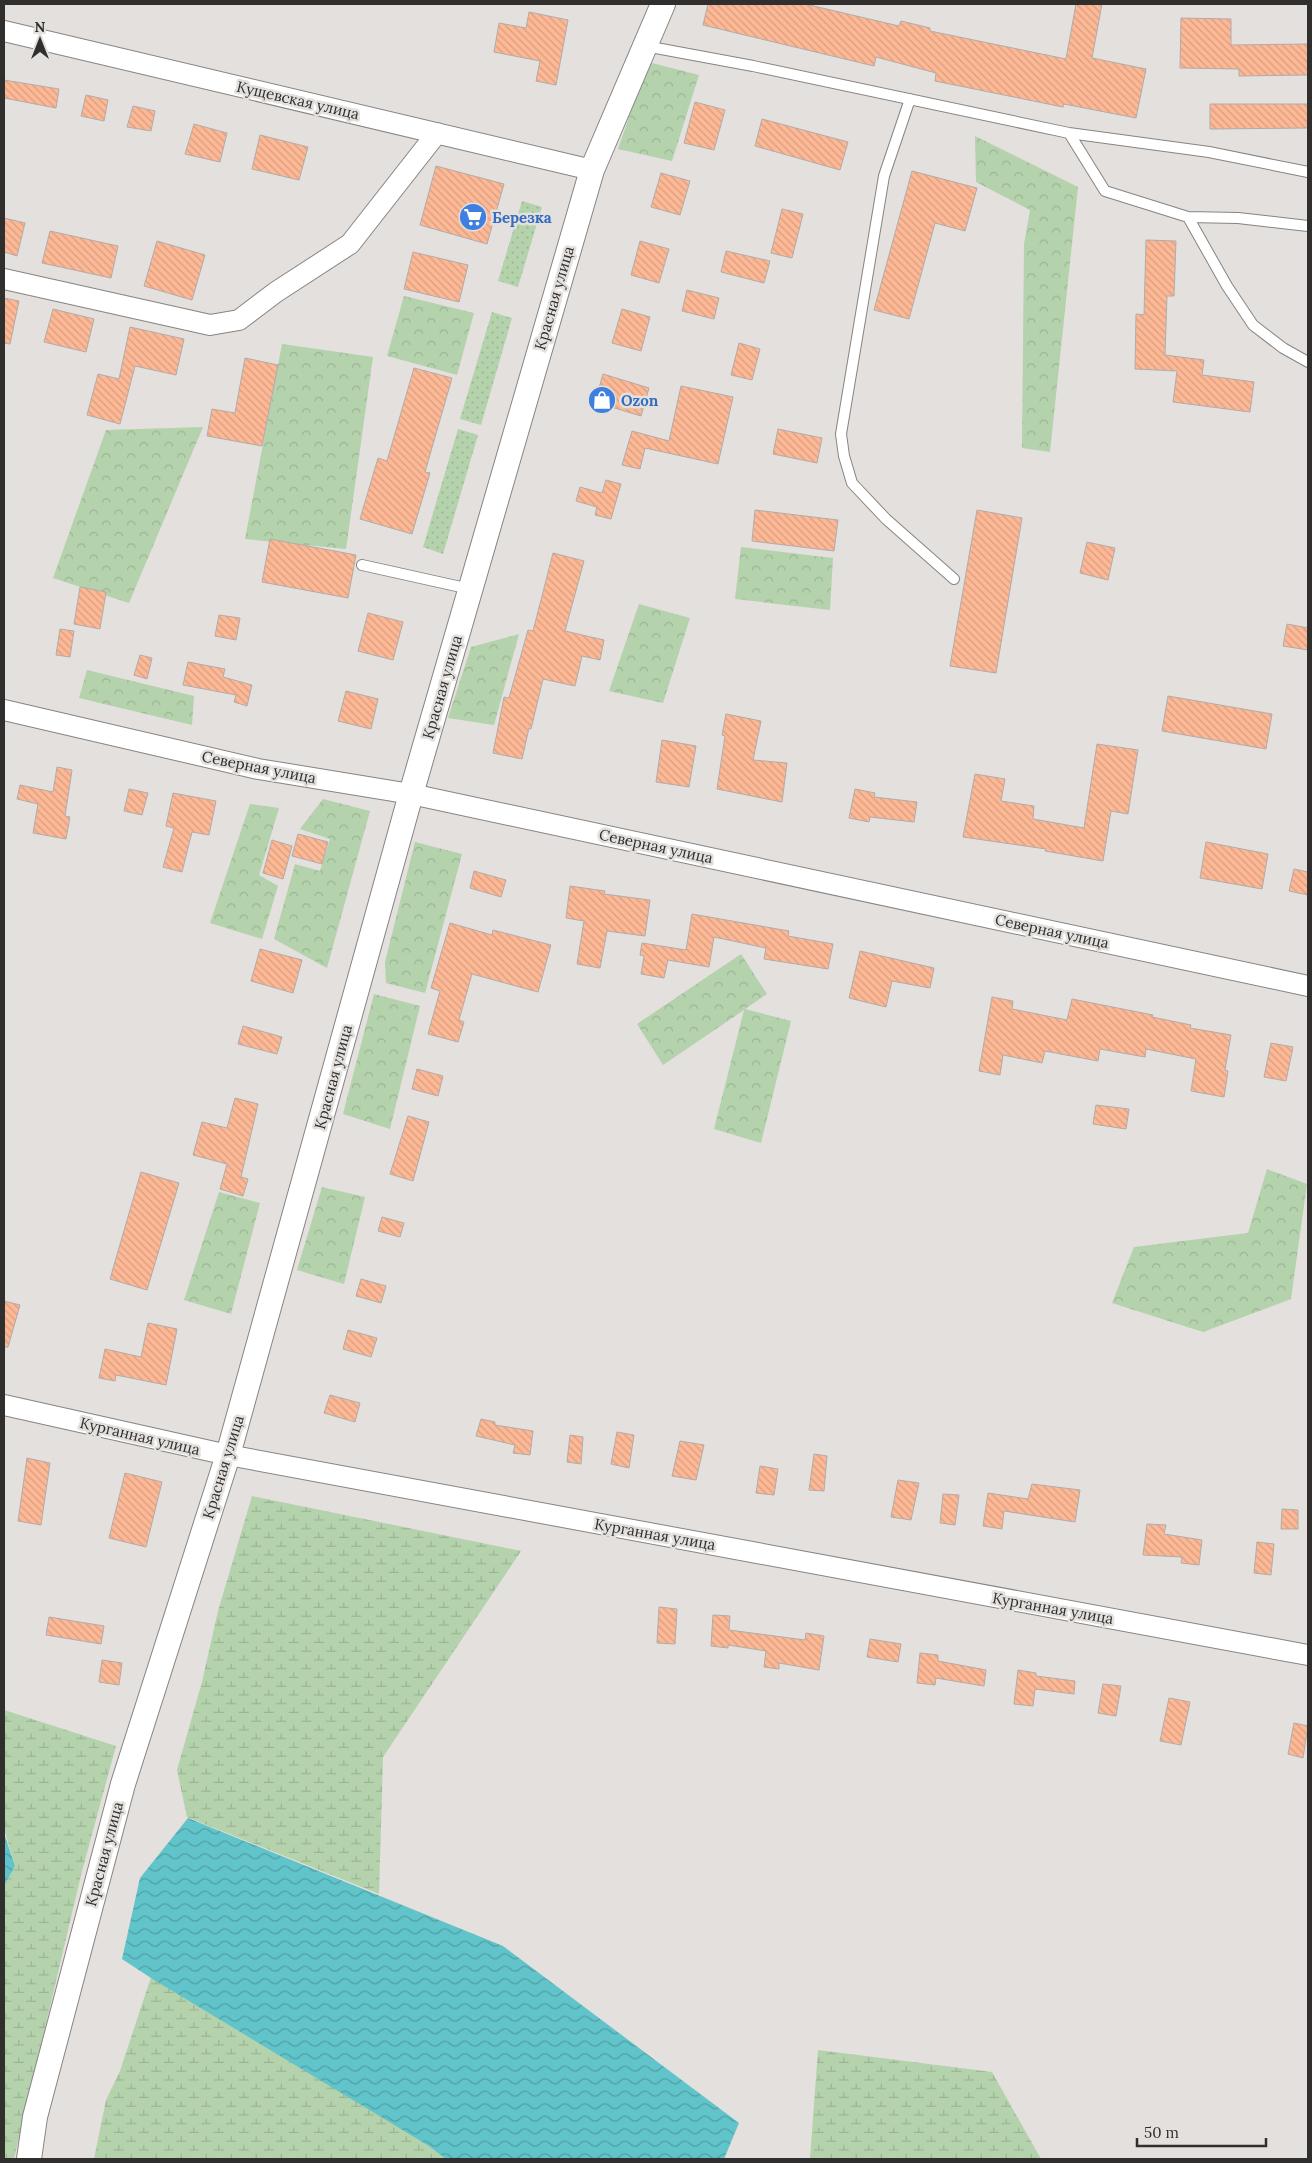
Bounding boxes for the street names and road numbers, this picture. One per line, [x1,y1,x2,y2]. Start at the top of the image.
street label: Кущевская улица [235,77,361,123]
street label: Красная улица [530,244,578,352]
street label: Красная улица [418,633,466,741]
street label: Северная улица [200,747,318,787]
street label: Северная улица [597,825,715,867]
street label: Северная улица [993,910,1111,952]
street label: Красная улица [310,1023,356,1131]
street label: Курганная улица [78,1413,202,1459]
street label: Красная улица [198,1413,248,1521]
street label: Курганная улица [593,1514,717,1554]
street label: Курганная улица [991,1588,1115,1628]
street label: Красная улица [81,1800,127,1908]

